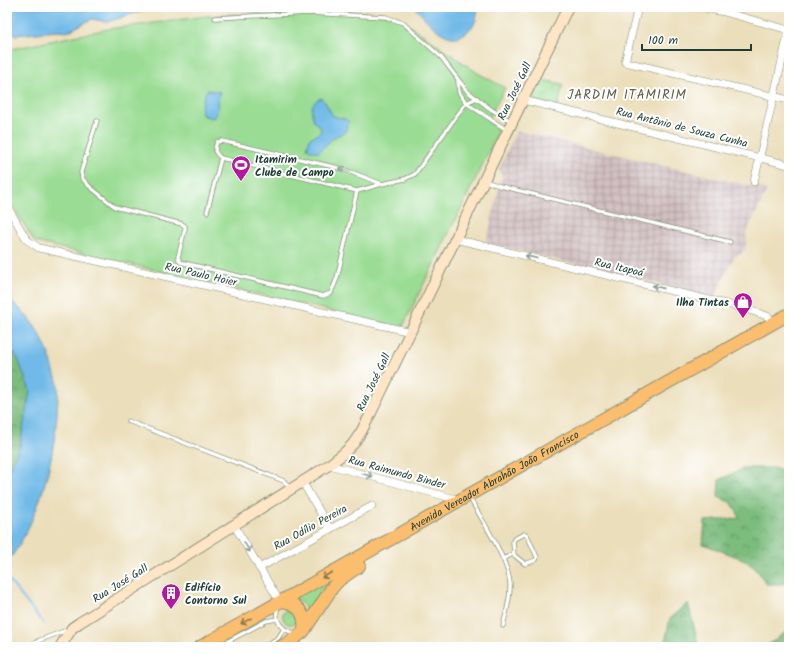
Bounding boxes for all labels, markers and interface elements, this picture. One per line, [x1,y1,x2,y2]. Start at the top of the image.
scale bar [642,26,751,52]
text: 100 m [648,31,679,50]
street label: Rua José Gall [493,59,537,124]
district label: JARDIM ITAMIRIM [567,85,687,106]
street label: Rua Antônio de Souza Cunha [614,103,749,153]
place label: Itamirim Clube de Campo [255,151,334,182]
sports icon: Itamirim Clube de Campo [230,154,252,182]
one-way arrow [339,166,352,173]
one-way arrow [525,253,538,260]
street label: Rua Itapoá [593,254,647,283]
street label: Rua Paulo Hoier [163,258,240,292]
one-way arrow [652,283,665,291]
shop icon: Ilha Tintas [732,291,754,319]
place label: Ilha Tintas [676,294,730,312]
street label: Rua José Gall [352,350,396,415]
street label: Avenida Vereador Abrahão João Francisco [407,426,583,537]
street label: Rua Raimundo Binder [346,451,449,495]
one-way arrow [360,472,373,479]
street label: Rua Odílio Pereira [270,500,351,556]
one-way arrow [243,541,251,553]
street label: Rua José Gall [89,559,152,608]
one-way arrow [321,572,333,580]
place label: Edifício Contorno Sul [185,579,247,610]
building icon: Edifício Contorno Sul [160,582,182,610]
one-way arrow [240,618,252,626]

